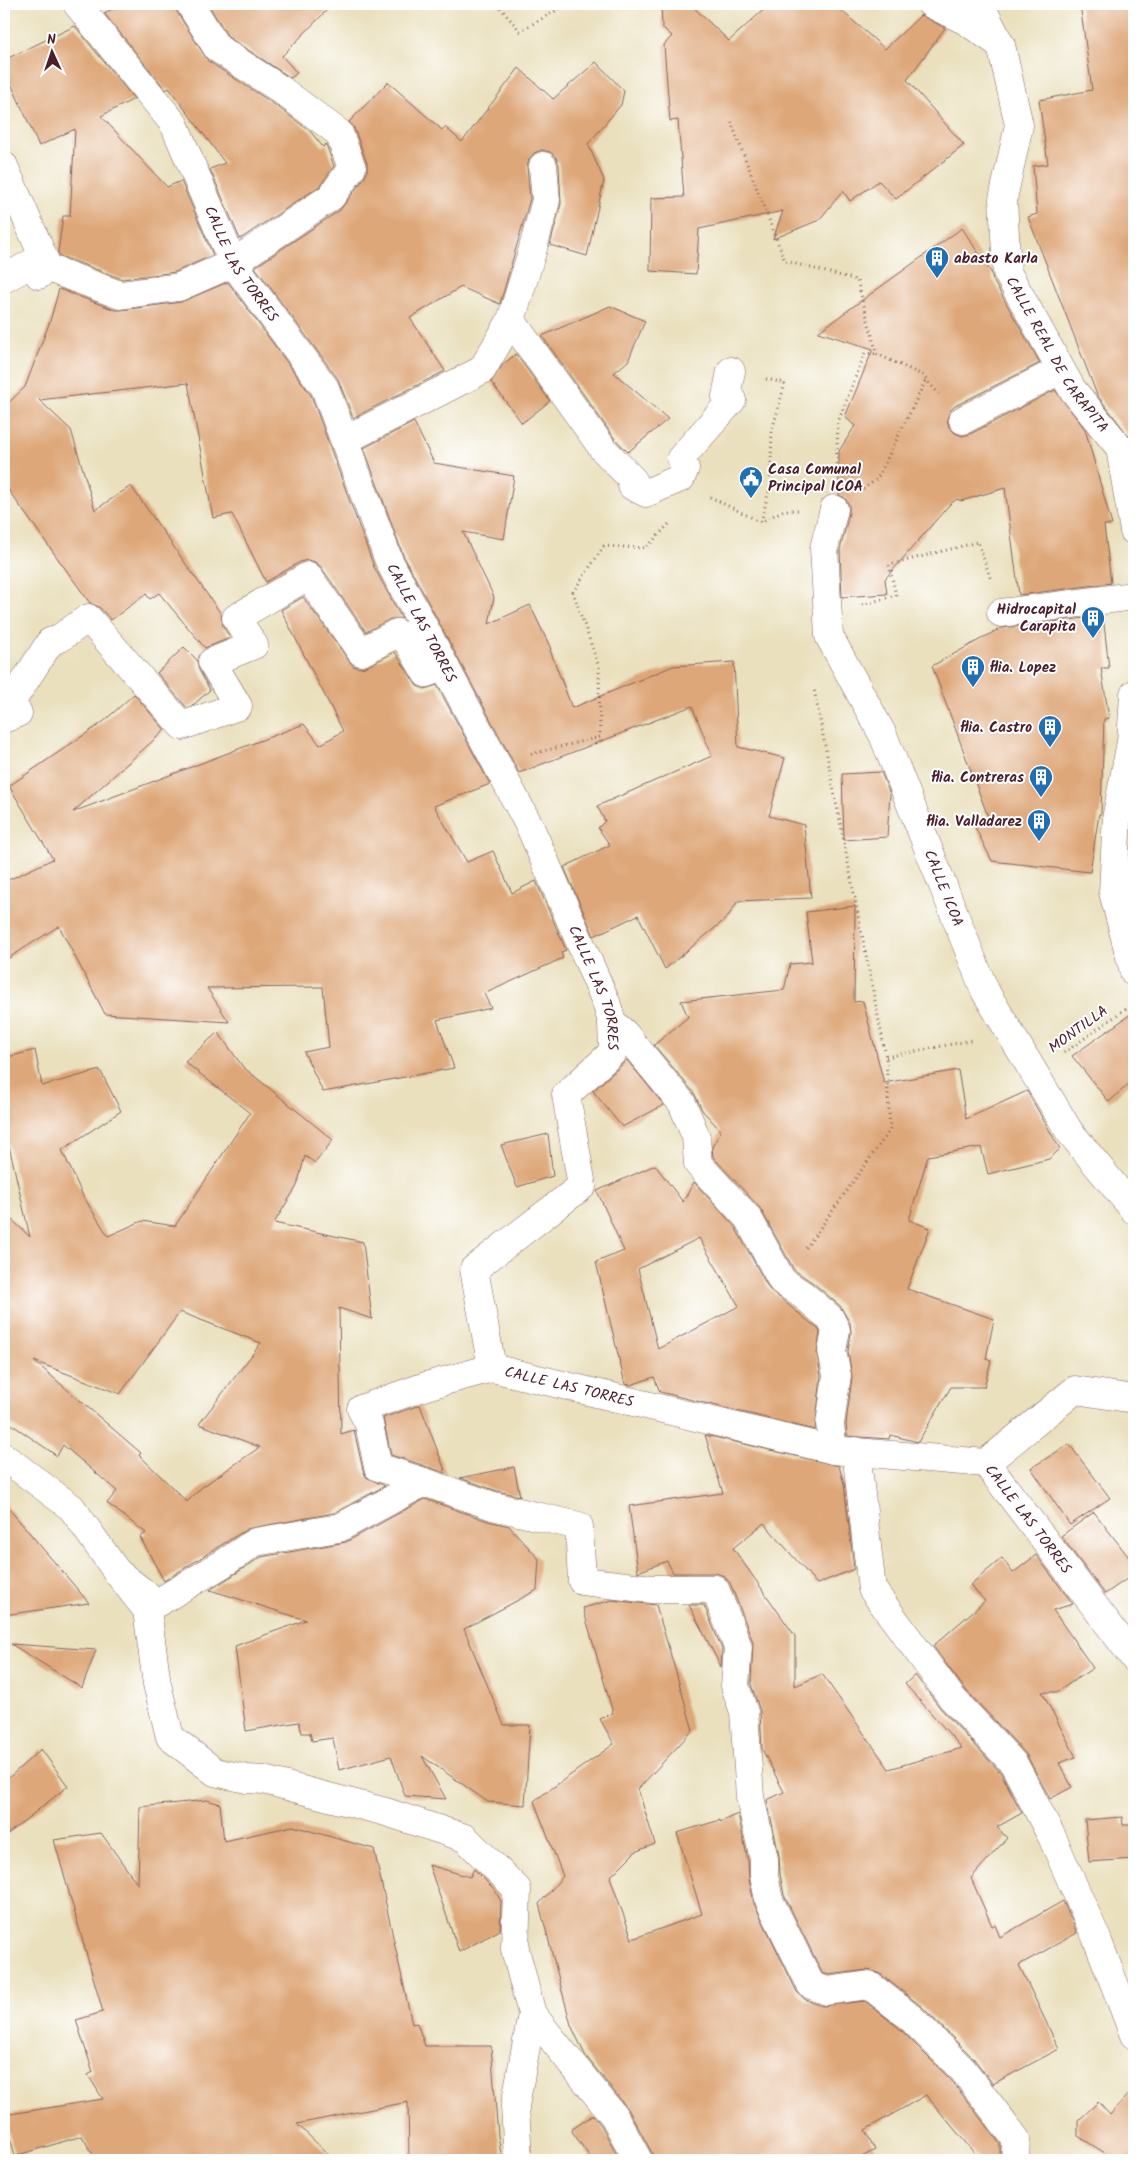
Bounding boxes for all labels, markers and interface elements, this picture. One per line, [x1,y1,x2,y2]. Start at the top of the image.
north arrow [28,28,78,78]
text: N [46,29,57,51]
street label: CALLE LAS TORRES [197,202,284,328]
building icon: abasto Karla [924,245,950,279]
place label: abasto Karla [954,247,1038,271]
street label: CALLE REAL DE CARAPITA [999,272,1114,439]
place label: Casa Comunal Principal ICOA [768,458,863,499]
public building icon: Casa Comunal Principal ICOA [738,465,764,499]
street label: CALLE LAS TORRES [379,559,462,687]
place label: Hidrocapital Carapita [997,598,1076,639]
building icon: Hidrocapital Carapita [1080,605,1106,639]
building icon: flia. Lopez [960,654,986,688]
place label: flia. Lopez [989,656,1056,680]
building icon: flia. Castro [1037,714,1063,748]
place label: flia. Castro [959,716,1032,740]
building icon: flia. Contreras [1028,764,1054,798]
place label: flia. Contreras [930,766,1024,790]
building icon: flia. Valladarez [1026,808,1052,842]
place label: flia. Valladarez [925,810,1022,834]
street label: CALLE ICOA [917,846,969,931]
street label: CALLE LAS TORRES [561,922,624,1051]
street label: MONTILLA [1043,1000,1114,1060]
street label: CALLE LAS TORRES [502,1360,636,1415]
street label: CALLE LAS TORRES [978,1460,1077,1579]

